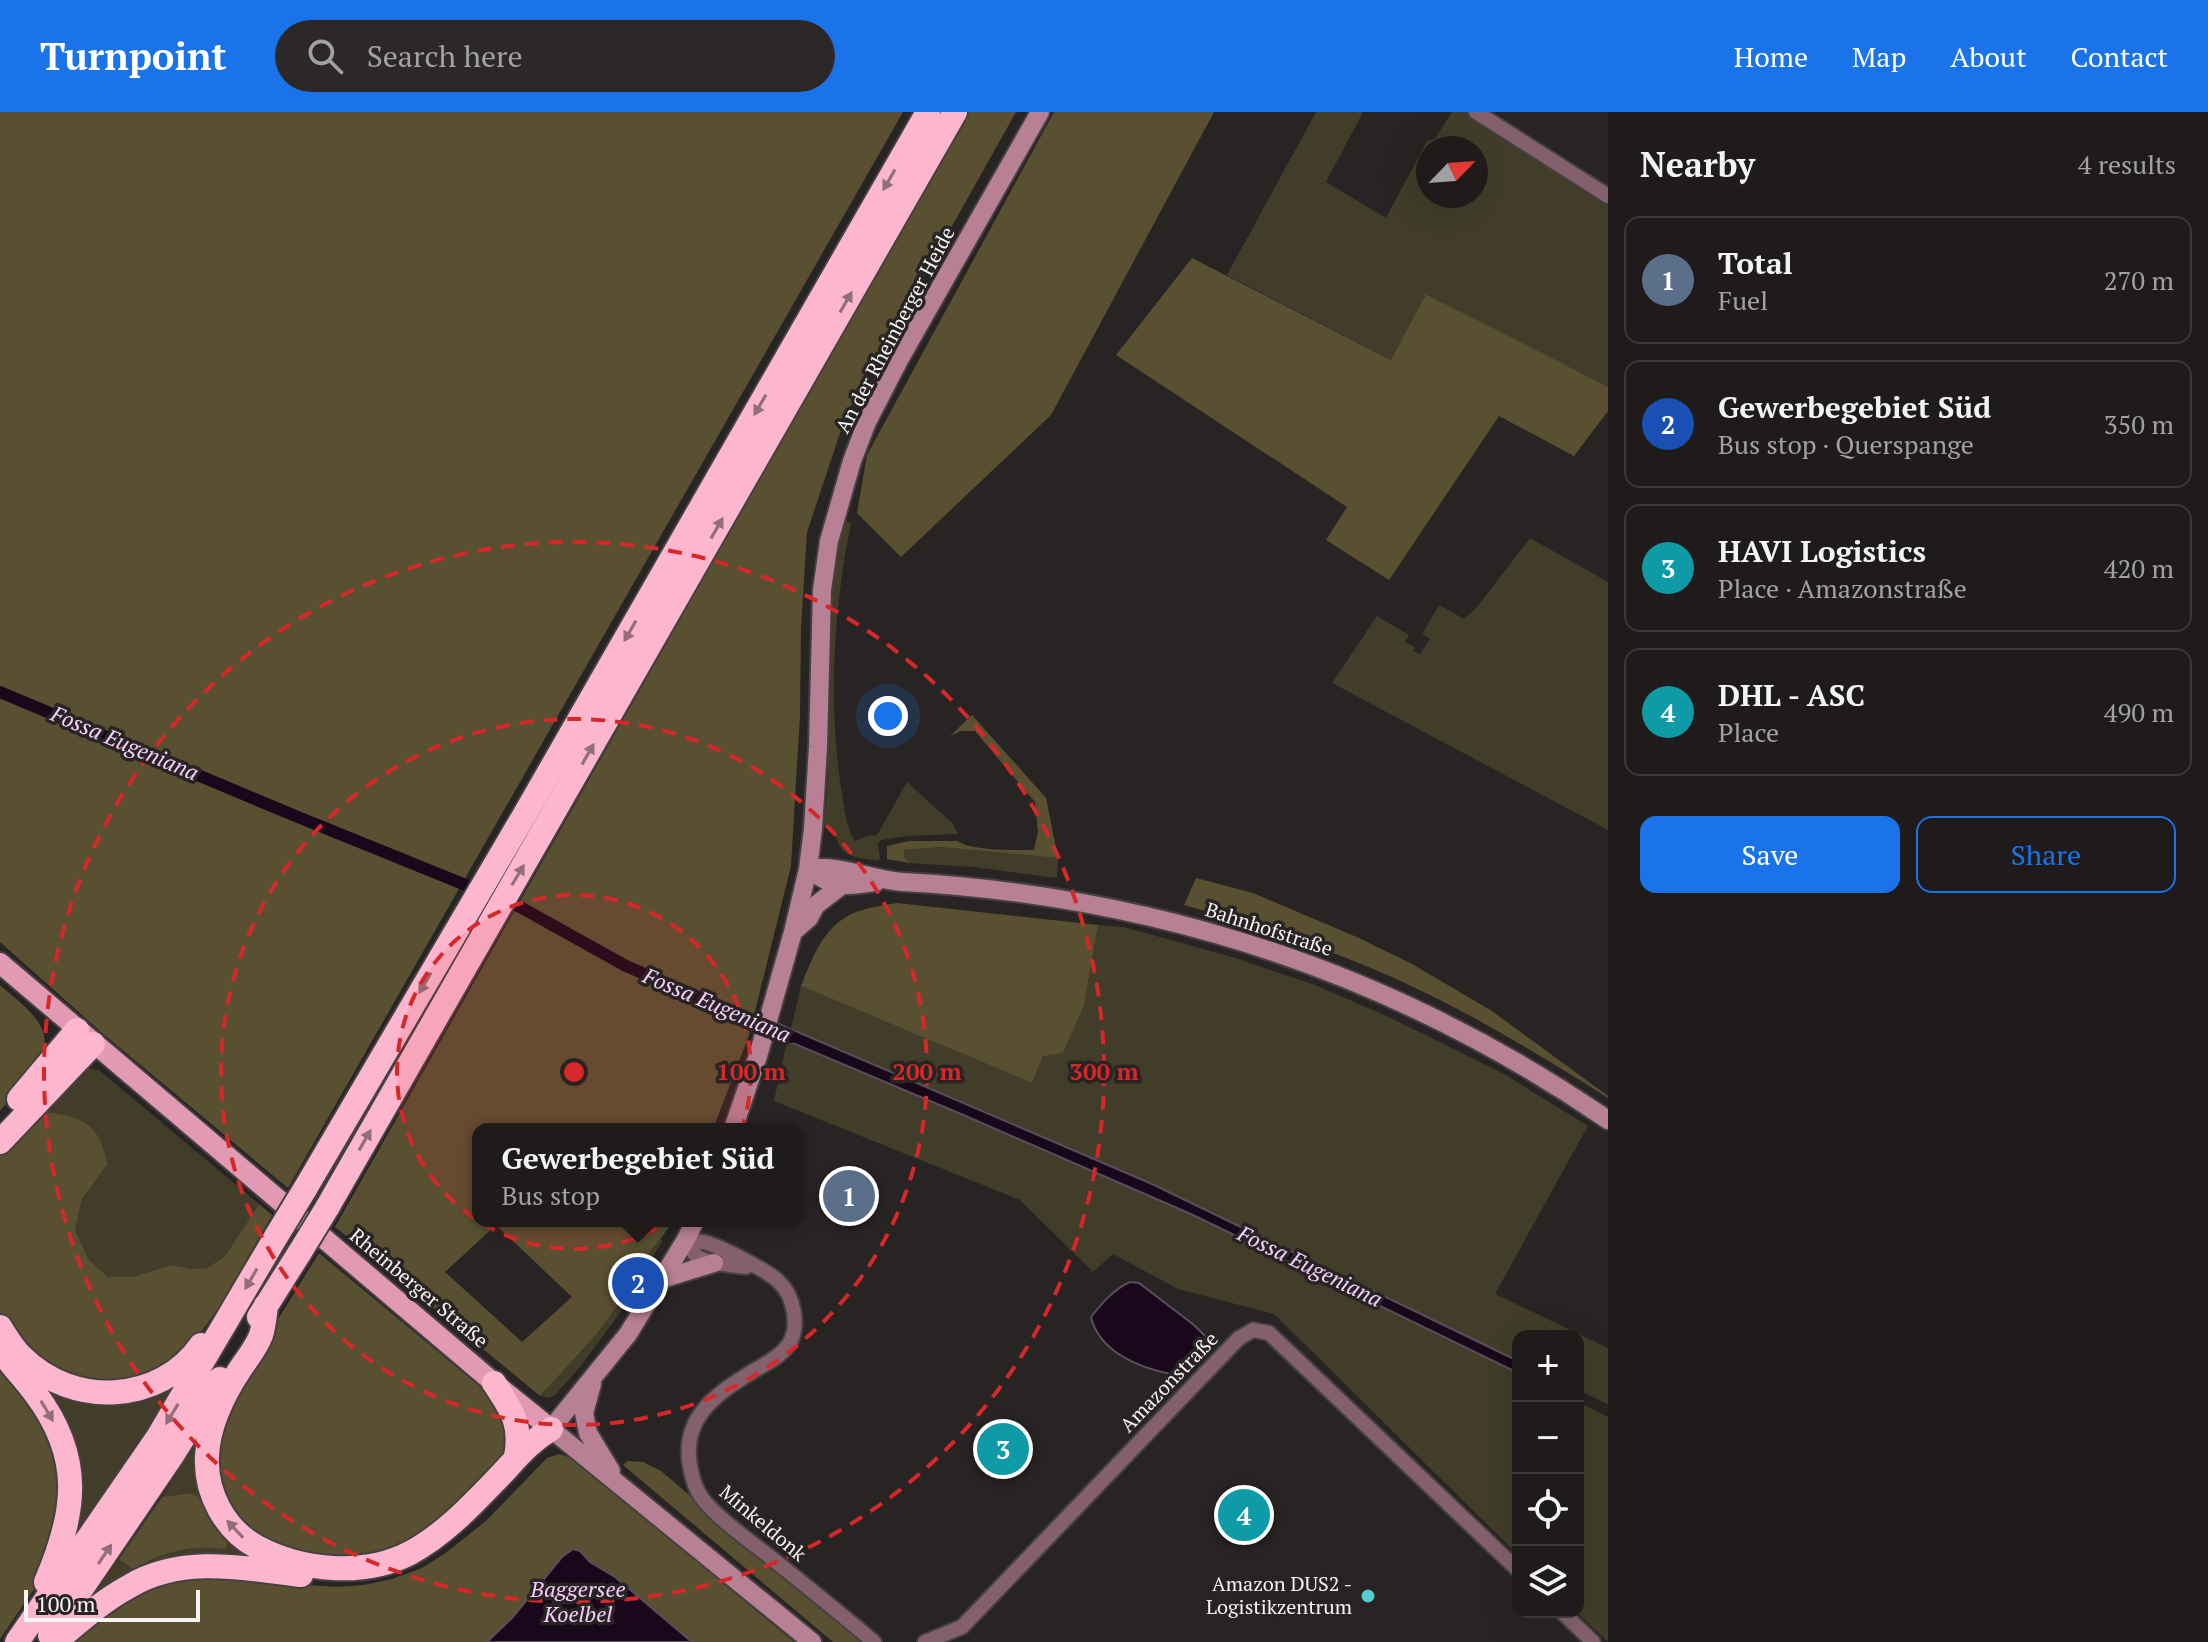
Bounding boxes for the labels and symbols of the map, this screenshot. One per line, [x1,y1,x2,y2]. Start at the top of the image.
north arrow [1416,136,1488,208]
one-way arrow [882,168,896,191]
street label: An der Rheinberger Heide [829,222,960,438]
one-way arrow [839,291,853,313]
one-way arrow [753,394,767,416]
one-way arrow [710,517,724,539]
one-way arrow [623,619,637,642]
your location [868,696,908,736]
water label: Fossa Eugeniana [46,698,203,787]
one-way arrow [581,742,595,765]
one-way arrow [511,864,525,886]
street label: Bahnhofstraße [1202,895,1336,962]
water label: Fossa Eugeniana [638,960,795,1049]
one-way arrow [418,972,432,994]
text: 100 m [716,1055,786,1087]
text: 200 m [892,1055,962,1087]
text: 300 m [1069,1055,1139,1087]
centre of rings [560,1058,588,1086]
one-way arrow [358,1129,372,1151]
pin: 1 [823,1166,875,1226]
water label: Fossa Eugeniana [1232,1218,1387,1313]
street label: Rheinberger Straße [344,1222,494,1354]
pin: 2 [612,1253,664,1313]
one-way arrow [244,1268,258,1290]
street label: Amazonstraße [1114,1325,1224,1438]
one-way arrow [39,1400,54,1423]
one-way arrow [165,1402,179,1425]
pin: 3 [977,1419,1029,1479]
street label: Minkeldonk [714,1478,813,1567]
pin: 4 [1218,1485,1270,1545]
one-way arrow [227,1520,245,1539]
one-way arrow [97,1544,112,1565]
place label: Amazon DUS2 - Logistikzentrum [1206,1570,1352,1620]
water label: Baggersee Koelbel [530,1574,625,1628]
scale bar [24,1586,200,1622]
marker: Amazon DUS2 - Logistikzentrum [1359,1587,1377,1605]

